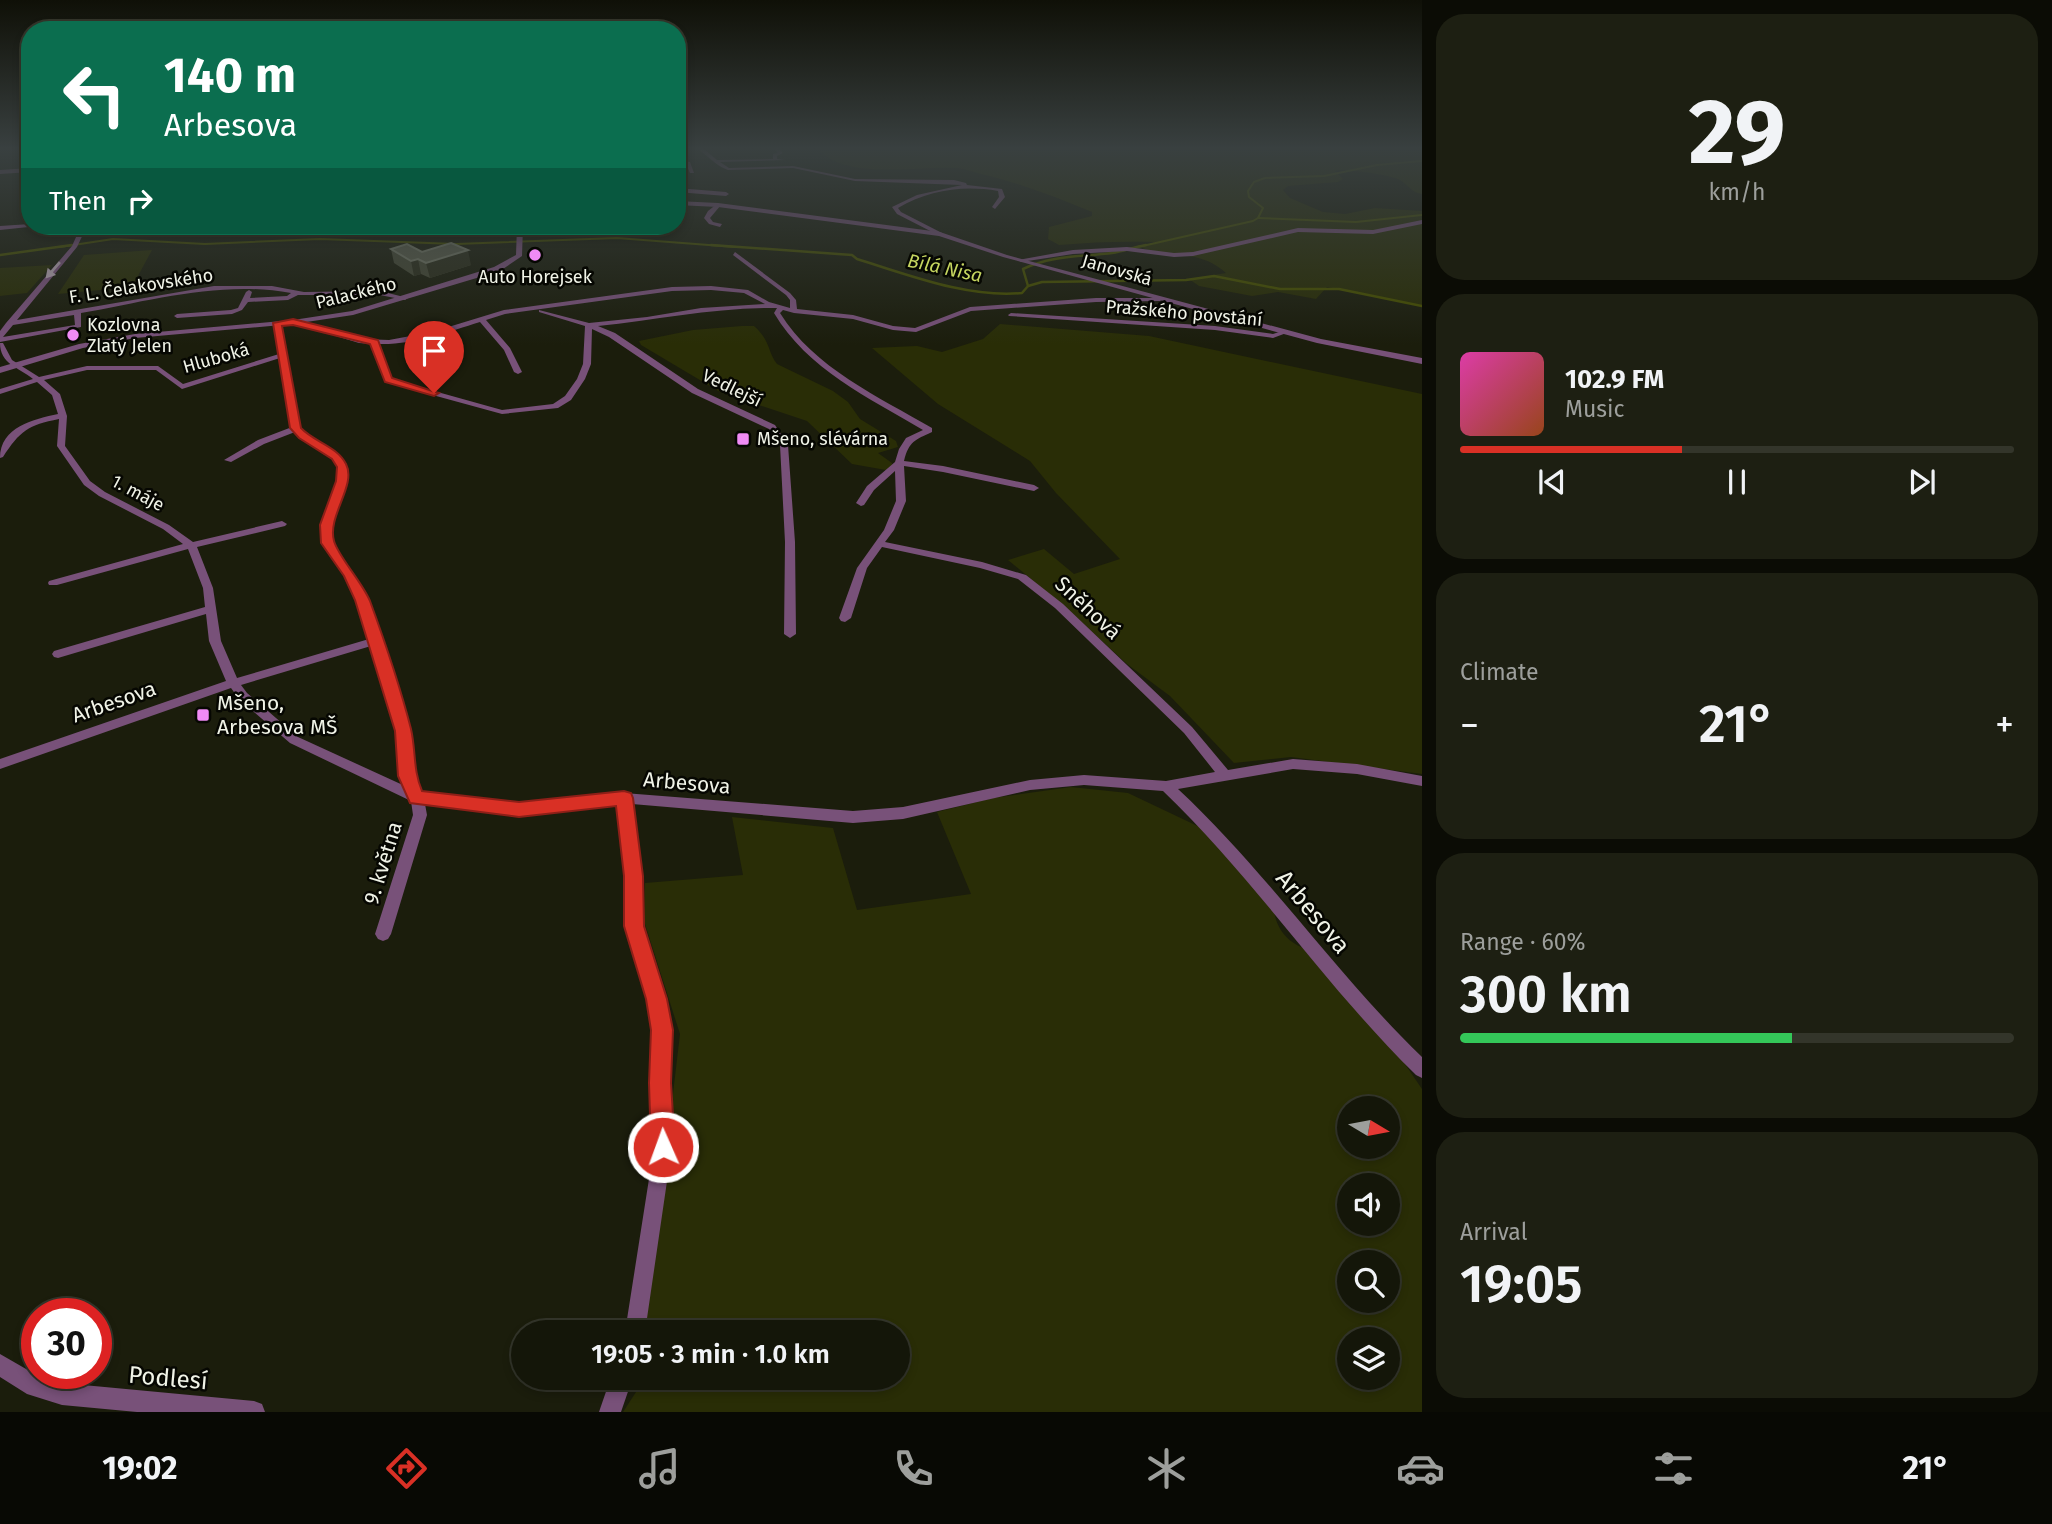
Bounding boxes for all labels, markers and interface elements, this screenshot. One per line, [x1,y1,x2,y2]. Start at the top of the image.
text: 140 m [164,46,296,105]
icon: left [49,49,140,140]
text: 29 [1688,78,1786,187]
text: Arbesova [164,106,297,144]
text: km/h [1709,178,1765,206]
icon: right [121,182,159,220]
text: Then [49,186,107,217]
marker: Auto Horejsek [527,247,543,263]
water label: Bílá Nisa [906,249,984,287]
street label: Janovská [1079,249,1155,291]
one-way arrow [46,262,61,279]
street label: F. L. Čelakovského [67,264,215,308]
place label: Auto Horejsek [478,266,593,288]
street label: Palackého [313,272,399,314]
street label: Pražského povstání [1105,295,1263,331]
place label: Kozlovna Zlatý Jelen [87,314,172,357]
pin [404,321,464,393]
marker: Kozlovna Zlatý Jelen [65,327,81,343]
icon: arrive [415,332,453,370]
street label: Hluboká [180,338,252,378]
street label: Vedlejší [699,364,765,412]
text: 102.9 FM [1565,364,1664,395]
text: Music [1565,395,1625,423]
place label: Mšeno, slévárna [757,428,888,450]
marker: Mšeno, slévárna [735,431,751,447]
icon: previous [1533,463,1571,501]
icon: pause [1718,463,1756,501]
icon: next [1903,463,1941,501]
street label: 1. máje [108,470,168,516]
street label: Sněhová [1049,571,1127,645]
text: Climate [1460,658,1539,686]
street label: Arbesova [68,675,160,729]
place label: Mšeno, Arbesova MŠ [217,690,338,740]
text: 21° [1699,693,1775,756]
text: − [1460,702,1479,748]
text: + [1995,702,2014,748]
marker: Mšeno, Arbesova MŠ [195,707,211,723]
street label: Arbesova [642,766,732,800]
street label: 9. května [358,818,408,908]
street label: Arbesova [1270,865,1356,959]
text: Range · 60% [1460,928,1586,956]
text: 300 km [1460,963,1632,1026]
north arrow [1337,1096,1400,1158]
map controls [1337,1096,1400,1390]
position arrow [626,1110,700,1184]
button: sound [1337,1173,1400,1236]
text: Arrival [1460,1218,1527,1246]
button: search [1337,1250,1400,1313]
text: 19:05 [1460,1253,1582,1316]
speed limit sign: 30 [21,1298,112,1389]
button: layers [1337,1327,1400,1390]
text: 19:05 · 3 min · 1.0 km [591,1339,830,1370]
street label: Podlesí [127,1361,209,1395]
icon: directions [382,1444,431,1493]
icon: music [635,1444,684,1493]
icon: phone [889,1444,938,1493]
icon: climate [1142,1444,1191,1493]
icon: car [1396,1444,1445,1493]
icon: filters [1649,1444,1698,1493]
text: 19:02 [102,1449,178,1487]
text: 21° [1902,1449,1950,1487]

